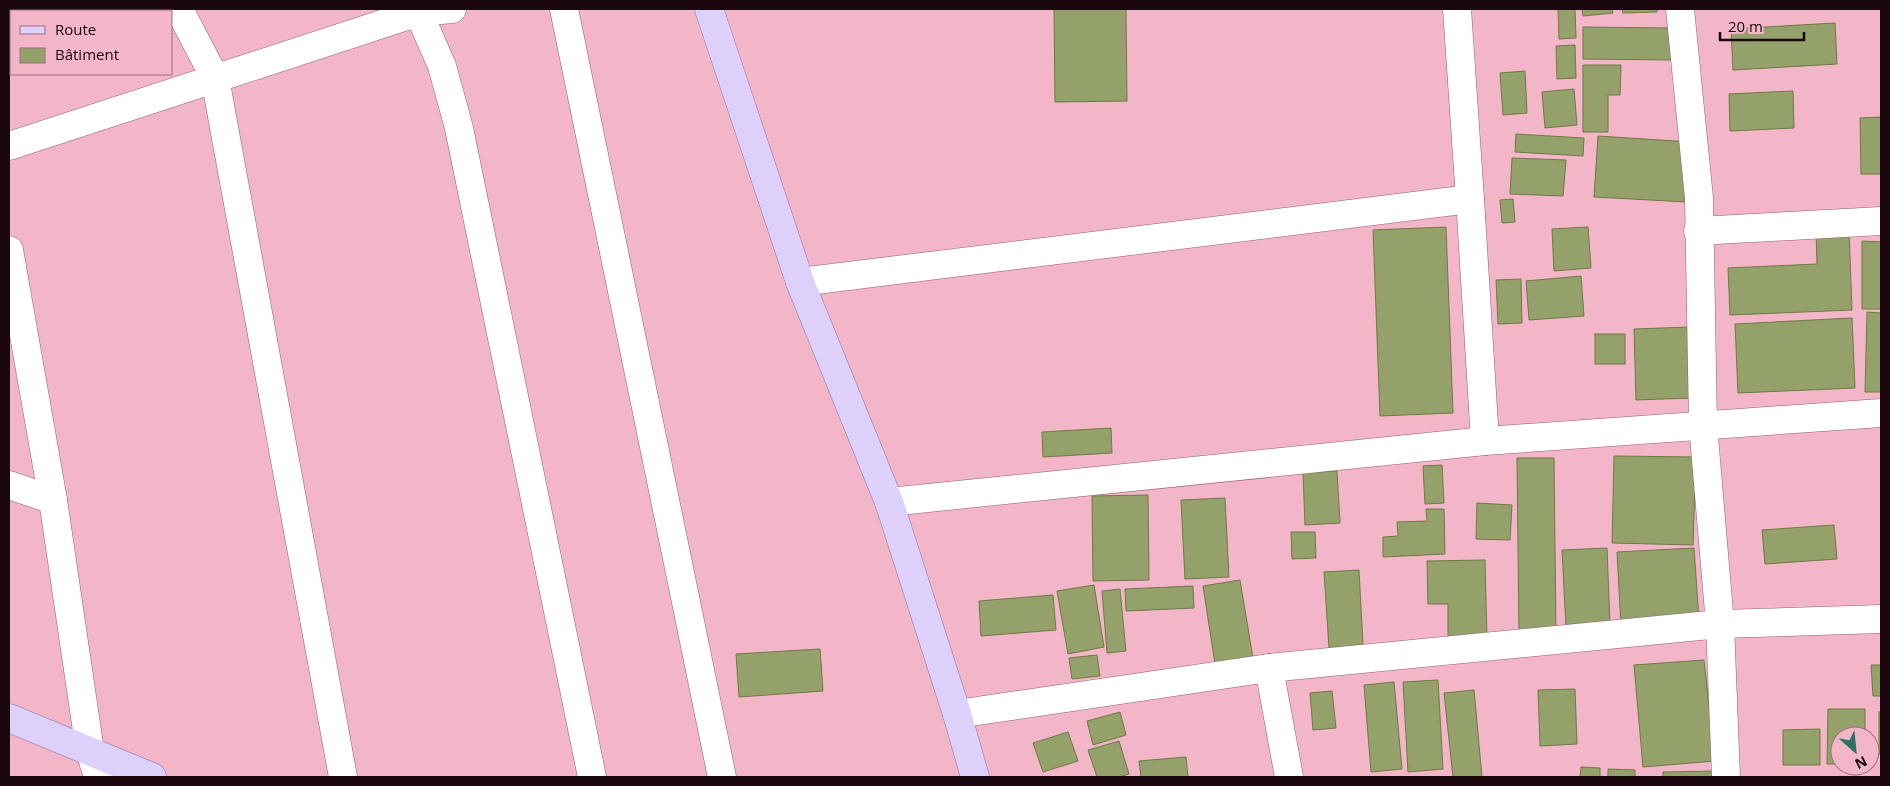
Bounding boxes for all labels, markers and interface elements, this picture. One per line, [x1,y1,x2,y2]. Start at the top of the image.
legend [10,10,172,75]
scale bar [1720,10,1804,42]
text: 20 m [1728,16,1763,36]
text: Route [55,19,96,39]
text: Bâtiment [55,44,119,64]
north arrow [1830,726,1880,776]
text: N [1852,752,1871,774]

